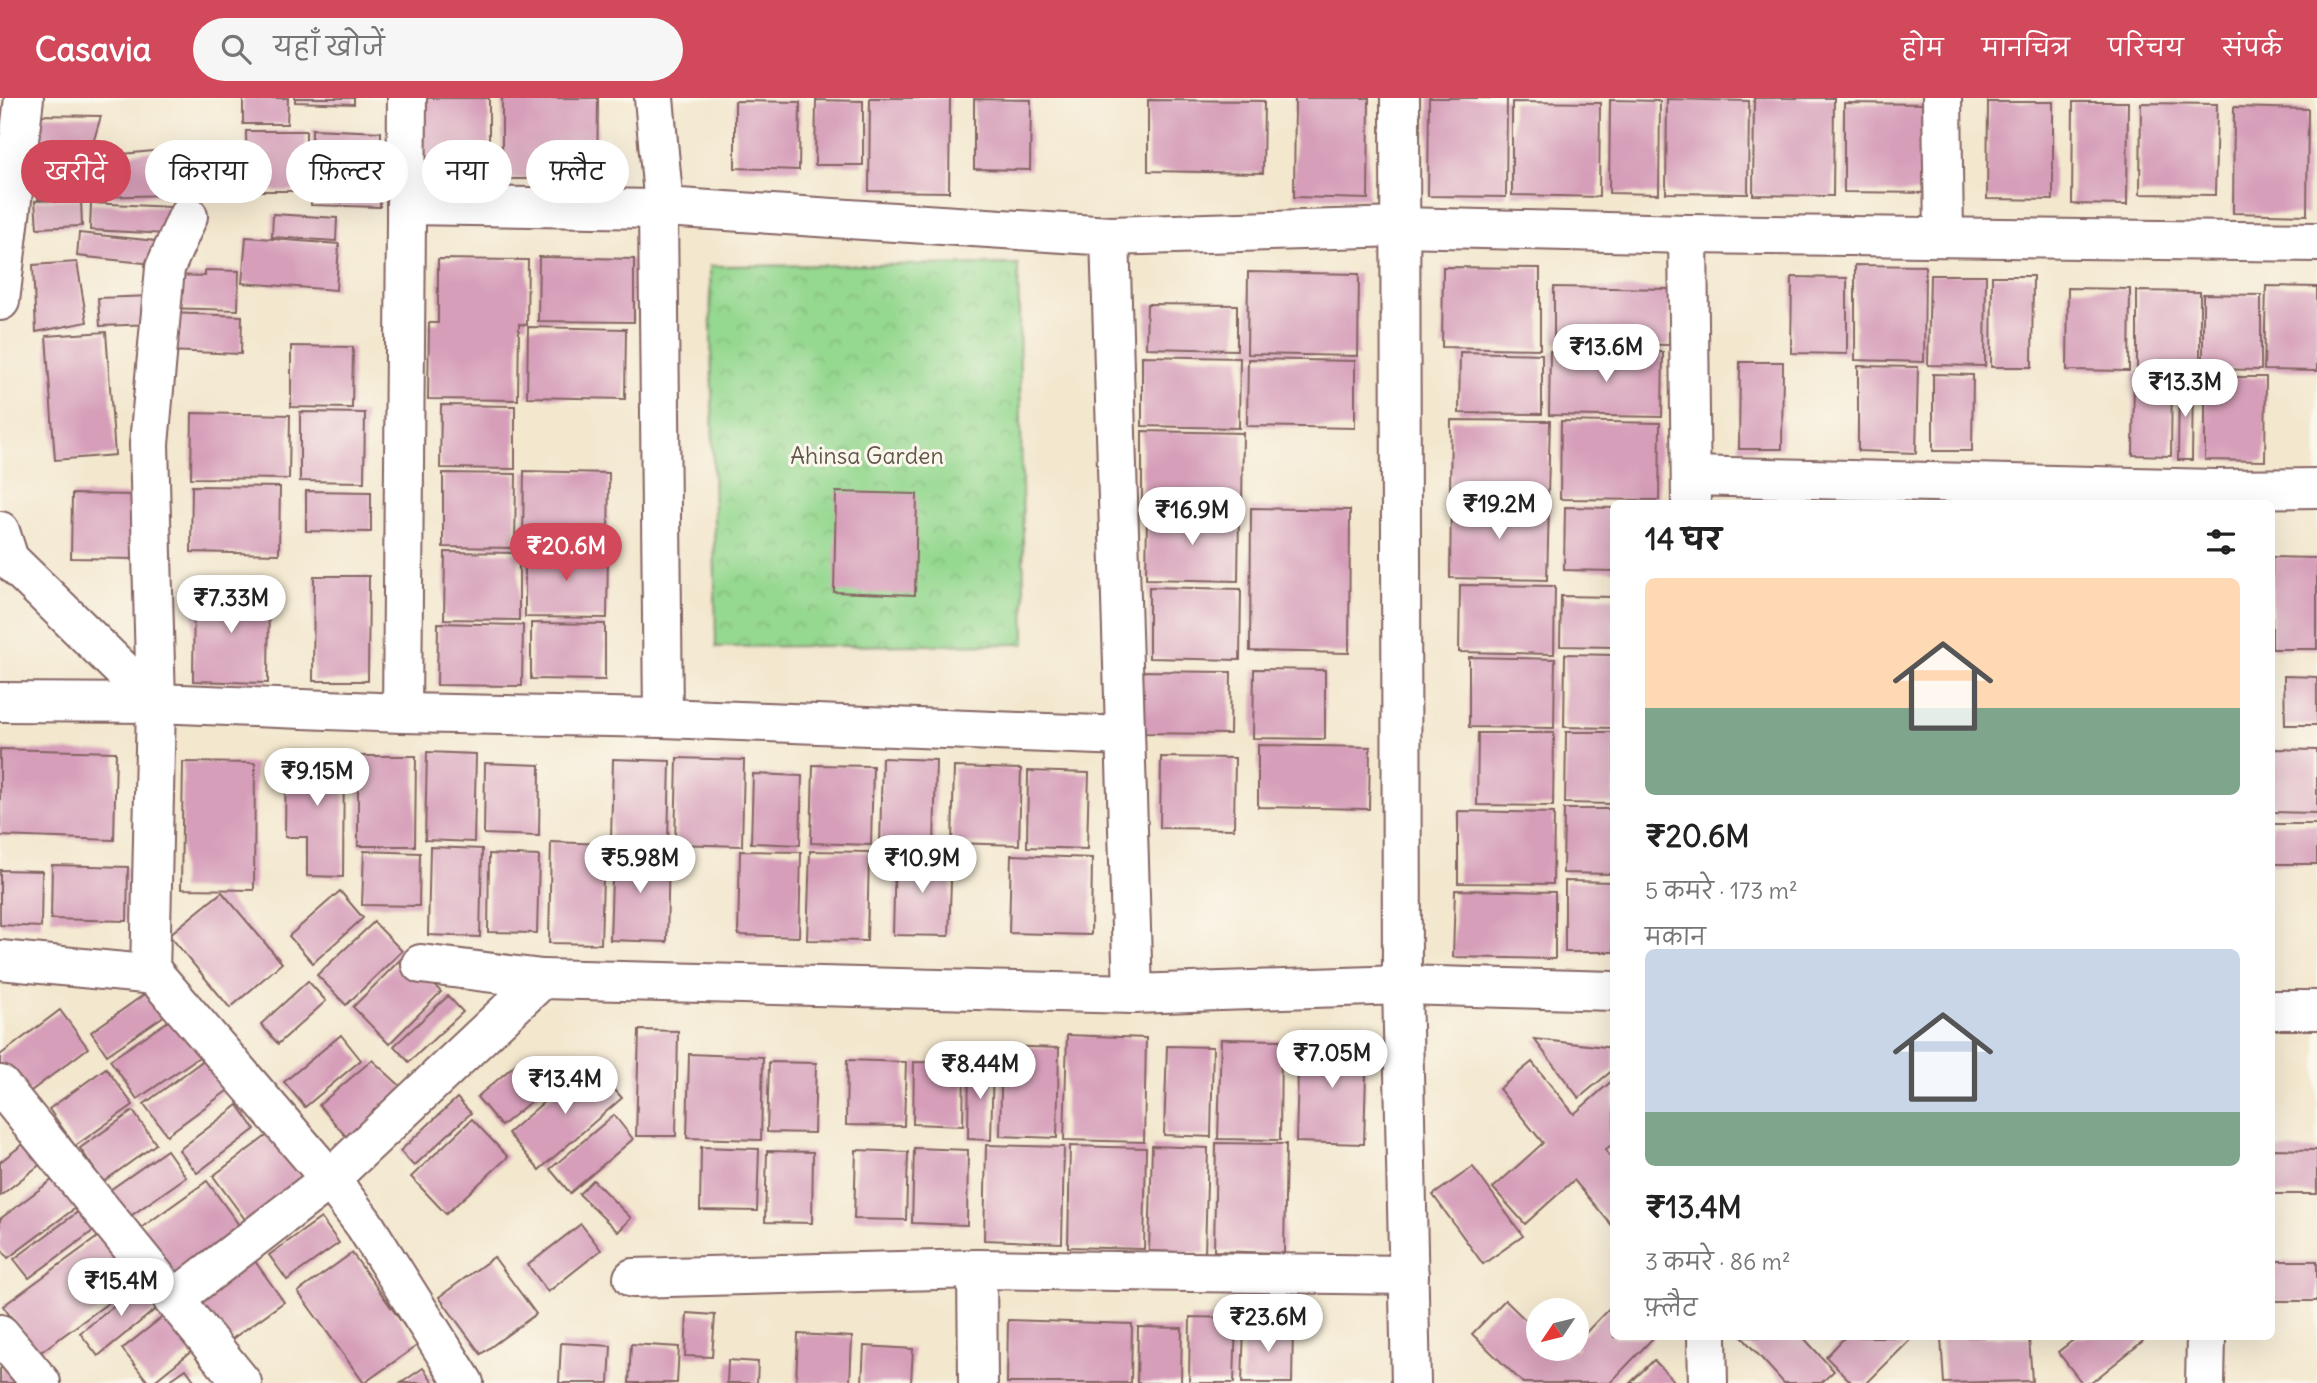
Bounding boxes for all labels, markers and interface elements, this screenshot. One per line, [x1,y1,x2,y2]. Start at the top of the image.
search box [193,18,683,81]
text: Casavia [35,28,151,70]
icon: search [217,30,255,68]
text: यहाँ खोजें [273,30,385,63]
text: होम [1901,32,1944,62]
text: मानचित्र [1982,32,2070,62]
text: परिचय [2108,32,2184,62]
text: संपर्क [2222,32,2282,62]
chip: खरीदें [21,140,131,203]
chip: किराया [145,140,272,203]
chip: फ़िल्टर [286,140,408,203]
chip: नया [422,140,512,203]
chip: फ़्लैट [526,140,629,203]
pin: ₹13.6M [1549,324,1663,384]
text: ₹13.6M [1569,332,1643,361]
pin: ₹13.3M [2128,360,2242,419]
text: ₹13.3M [2148,367,2222,396]
park label: Ahinsa Garden [790,441,944,470]
pin: ₹19.2M [1442,482,1556,541]
pin: ₹16.9M [1135,488,1249,547]
text: ₹19.2M [1462,489,1536,518]
text: ₹16.9M [1155,495,1229,524]
text: 14 घर [1645,520,1721,558]
icon: filters [2202,523,2240,561]
pin: ₹20.6M [509,524,623,583]
text: ₹20.6M [526,531,606,560]
pin: ₹7.33M [174,575,288,635]
text: ₹7.33M [193,583,269,612]
icon: home [1880,623,2006,749]
pin: ₹9.15M [260,748,374,808]
text: ₹9.15M [280,756,354,785]
text: ₹20.6M [1645,817,1750,855]
pin: ₹5.98M [583,836,697,895]
pin: ₹10.9M [865,836,979,895]
text: ₹5.98M [601,843,679,872]
text: ₹10.9M [884,843,960,872]
text: 5 कमरे · 173 m² [1645,876,1798,905]
text: मकान [1645,922,1706,951]
icon: home [1880,994,2006,1120]
pin: ₹7.05M [1275,1030,1389,1090]
text: ₹7.05M [1293,1038,1371,1067]
pin: ₹8.44M [923,1042,1037,1101]
text: ₹8.44M [941,1049,1019,1078]
pin: ₹13.4M [508,1056,622,1116]
text: ₹13.4M [528,1064,602,1093]
text: ₹13.4M [1645,1188,1742,1226]
text: 3 कमरे · 86 m² [1645,1247,1791,1276]
pin: ₹15.4M [64,1258,178,1318]
text: ₹15.4M [84,1266,158,1295]
text: फ़्लैट [1645,1293,1697,1322]
pin: ₹23.6M [1211,1294,1325,1354]
north arrow [1526,1298,1589,1362]
map controls [1526,1298,1589,1361]
text: ₹23.6M [1229,1302,1307,1331]

